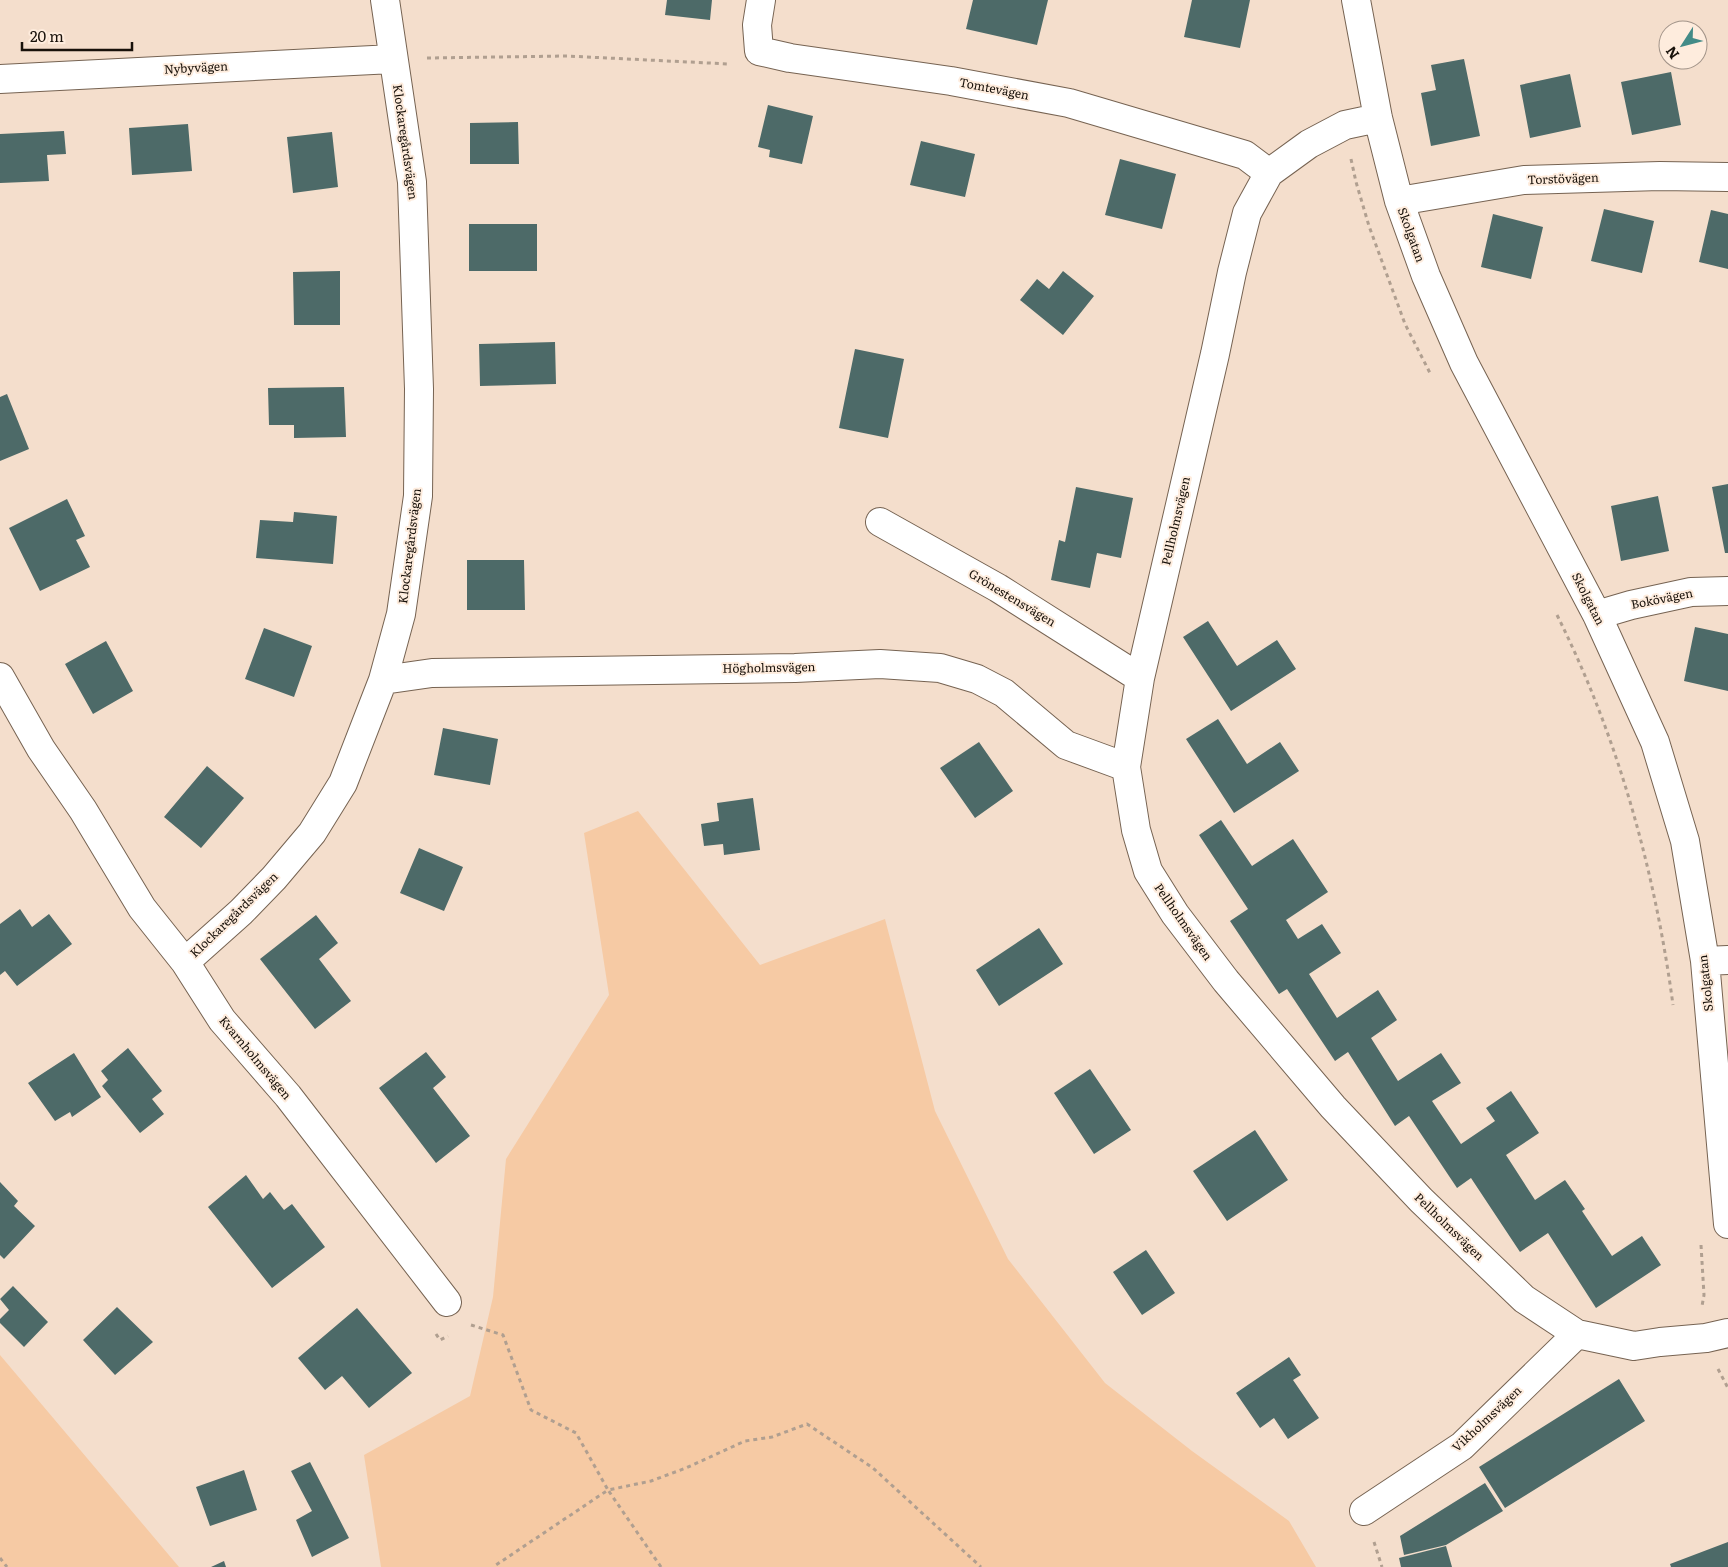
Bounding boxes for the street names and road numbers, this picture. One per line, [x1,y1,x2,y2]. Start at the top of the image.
street label: Nybyvägen [164,56,228,78]
street label: Tomtevägen [958,72,1031,104]
street label: Klockaregårdsvägen [389,83,423,201]
street label: Torstövägen [1527,168,1599,188]
street label: Skolgatan [1394,205,1430,265]
street label: Pellholmsvägen [1156,475,1194,567]
street label: Klockaregårdsvägen [393,487,425,605]
street label: Grönestensvägen [966,564,1059,630]
street label: Skolgatan [1568,569,1610,628]
street label: Bokövägen [1629,583,1694,613]
street label: Högholmsvägen [722,657,816,677]
street label: Klockaregårdsvägen [185,867,281,961]
street label: Pellholmsvägen [1150,879,1217,964]
street label: Skolgatan [1693,954,1717,1012]
street label: Kvarnholmsvägen [215,1012,296,1103]
street label: Pellholmsvägen [1411,1188,1489,1264]
street label: Vikholmsvägen [1447,1381,1525,1455]

